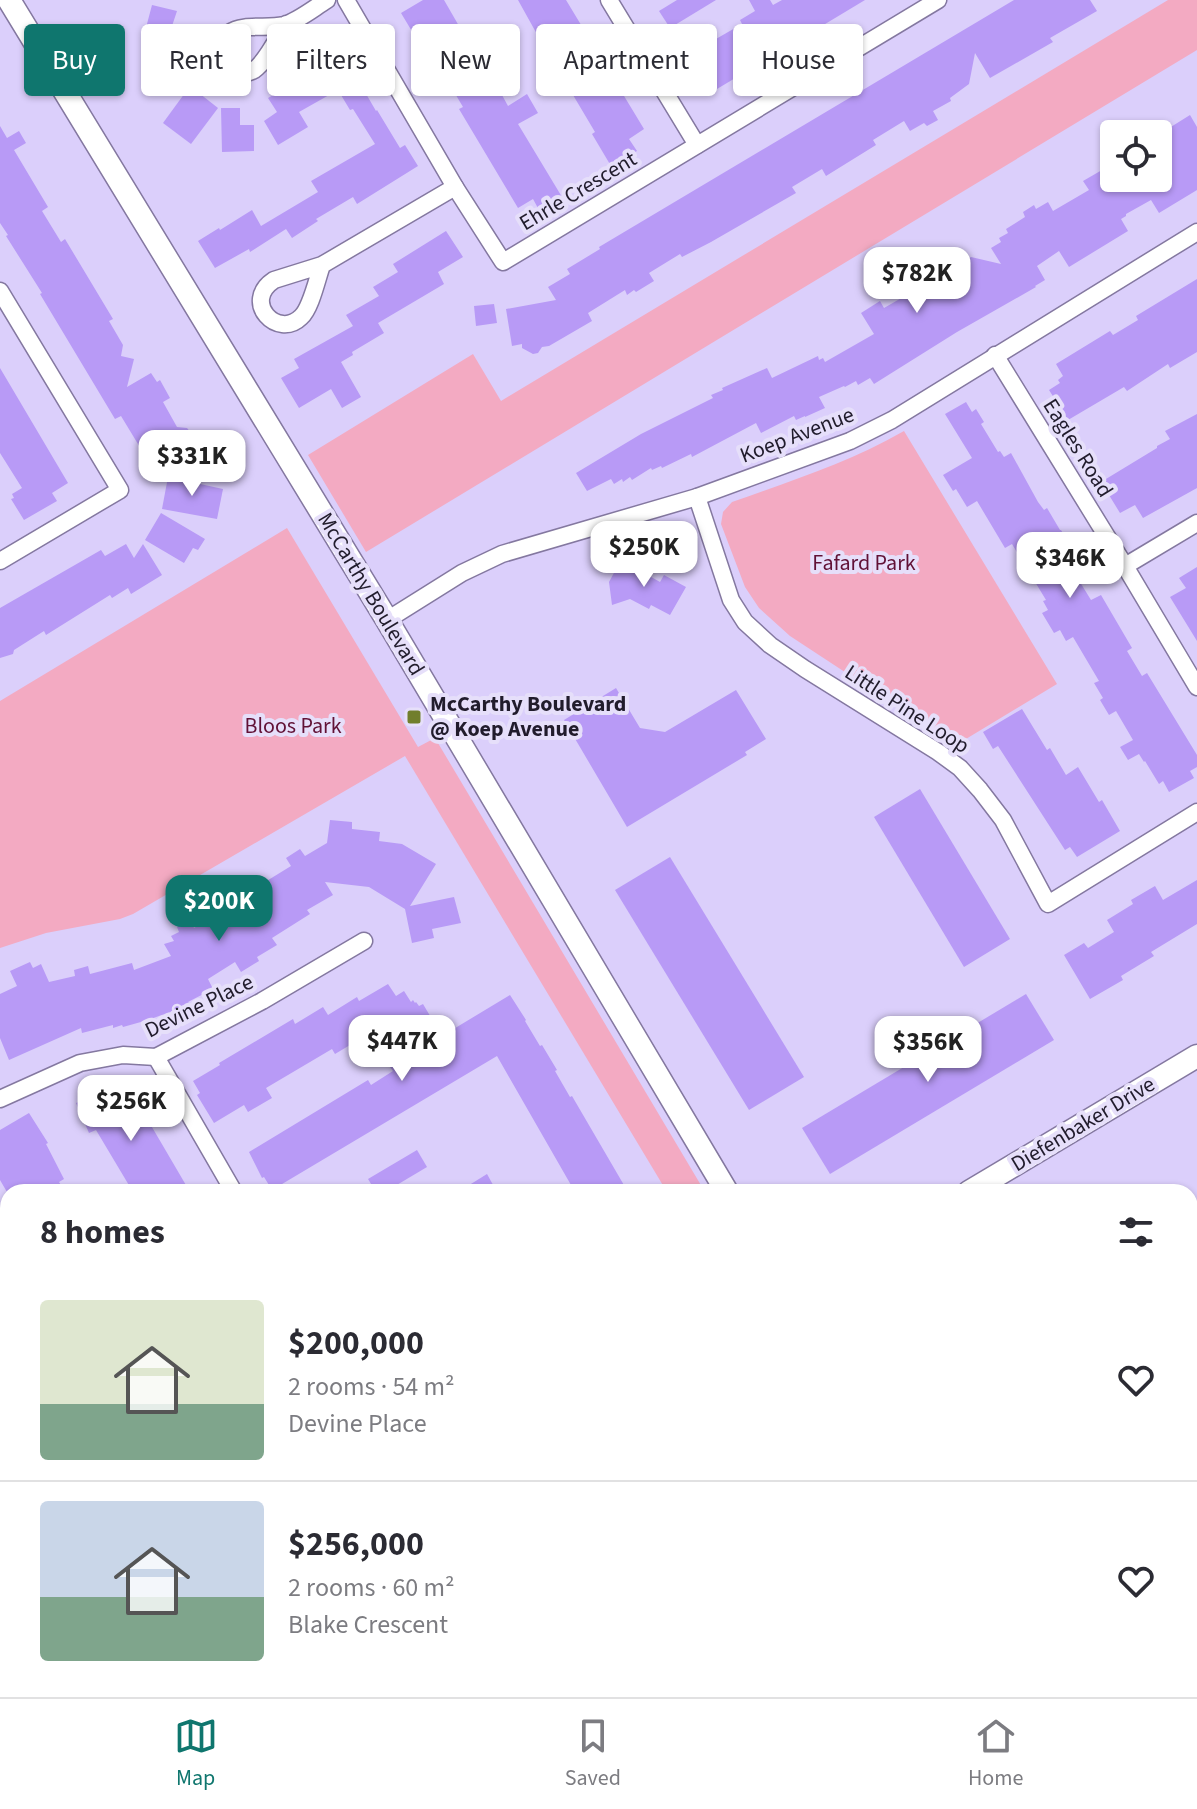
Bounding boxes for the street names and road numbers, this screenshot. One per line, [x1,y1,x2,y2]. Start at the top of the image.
street label: Ehrle Crescent [513,143,643,239]
street label: Eagles Road [1035,392,1121,504]
street label: Koep Avenue [735,399,859,471]
street label: McCarthy Boulevard [310,506,432,682]
street label: Little Pine Loop [838,657,976,761]
street label: Devine Place [139,966,259,1046]
street label: Diefenbaker Drive [1005,1068,1161,1180]

